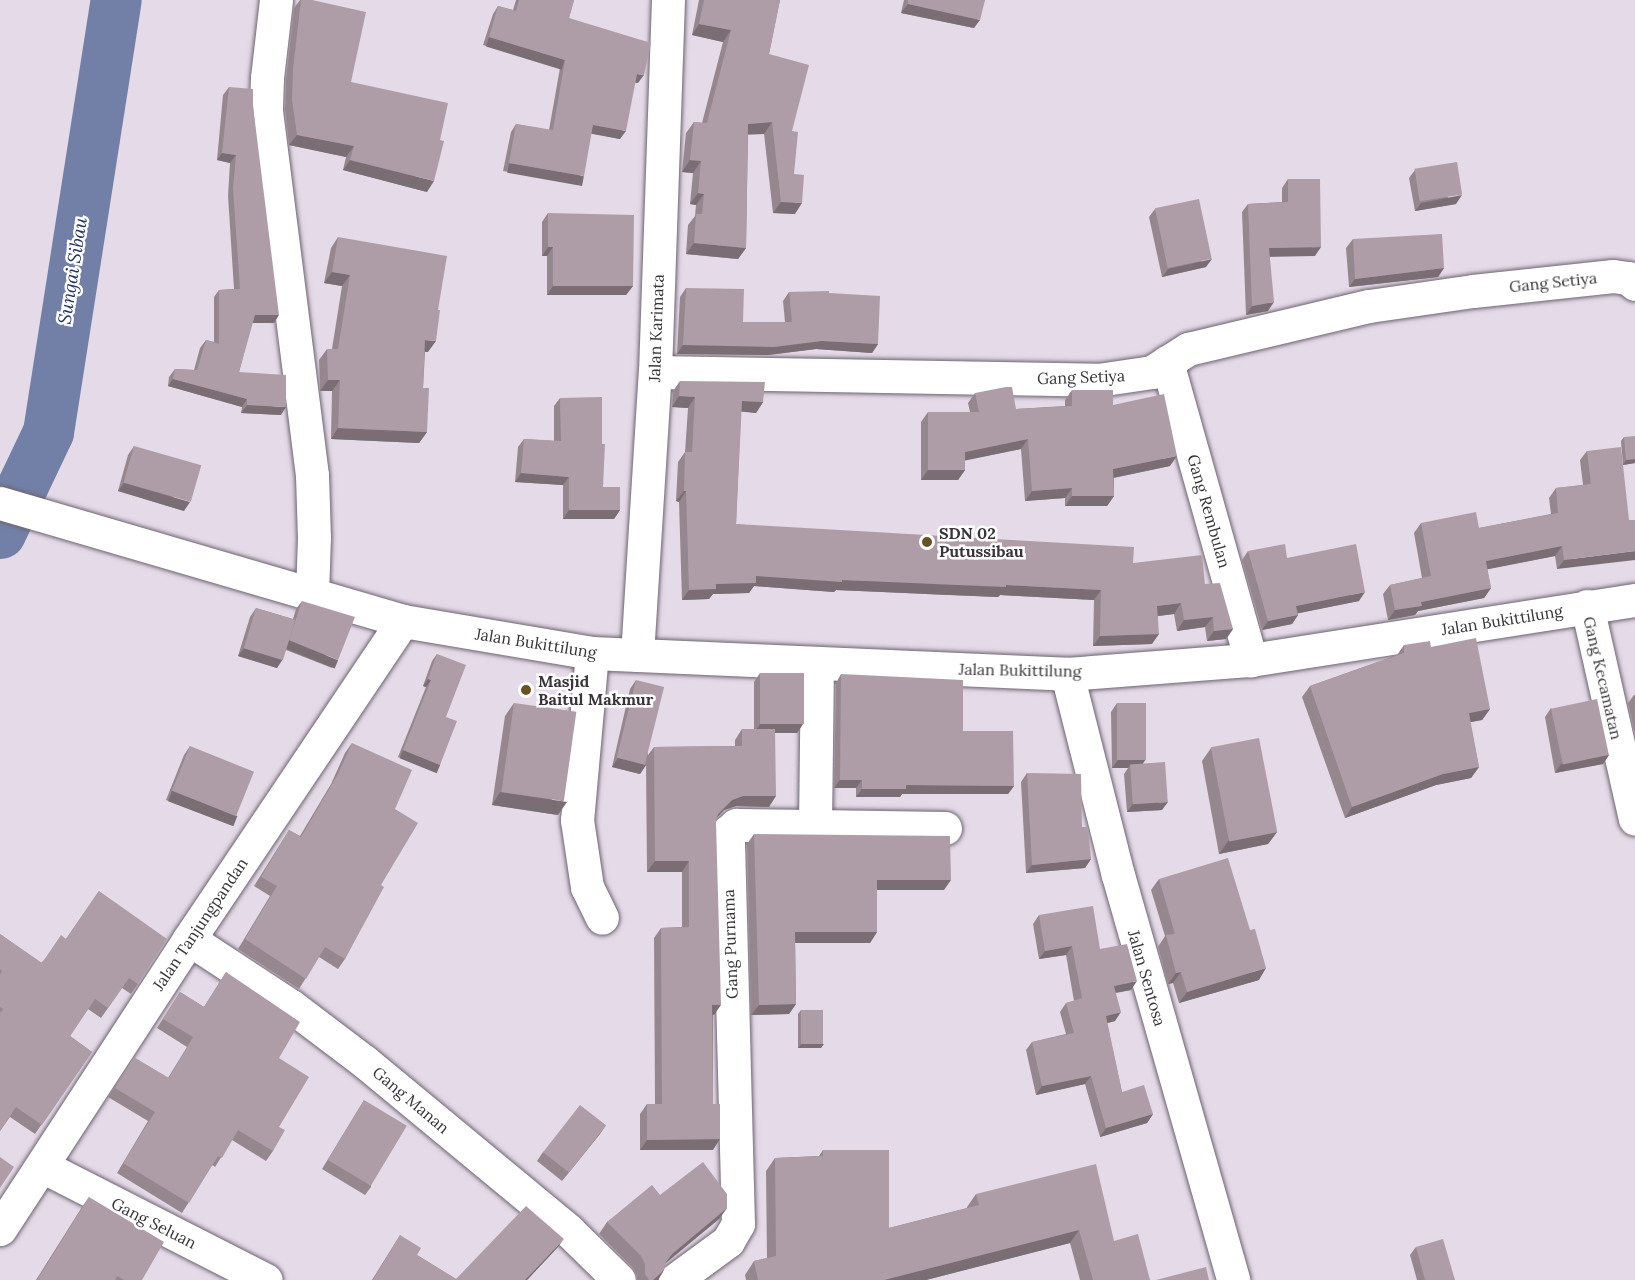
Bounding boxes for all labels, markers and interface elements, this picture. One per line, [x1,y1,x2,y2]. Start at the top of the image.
water label: Sungai Sibau [54,216,92,326]
street label: Gang Setiya [1508,268,1598,296]
street label: Jalan Karimata [645,274,667,382]
street label: Gang Setiya [1037,366,1125,388]
street label: Gang Rembulan [1184,452,1234,570]
place label: SDN 02 Putussibau [939,523,1024,561]
marker: SDN 02 Putussibau [920,535,934,549]
street label: Jalan Bukittilung [1440,601,1564,639]
street label: Gang Kecamatan [1579,615,1627,741]
street label: Jalan Bukittilung [474,624,598,662]
street label: Jalan Bukittilung [958,659,1082,681]
place label: Masjid Baitul Makmur [538,671,653,709]
marker: Masjid Baitul Makmur [519,683,533,697]
street label: Jalan Tanjungpandan [149,854,251,994]
street label: Gang Purnama [718,889,742,999]
street label: Jalan Sentosa [1124,928,1170,1028]
street label: Gang Manan [369,1062,453,1138]
street label: Gang Seluan [108,1193,200,1253]

